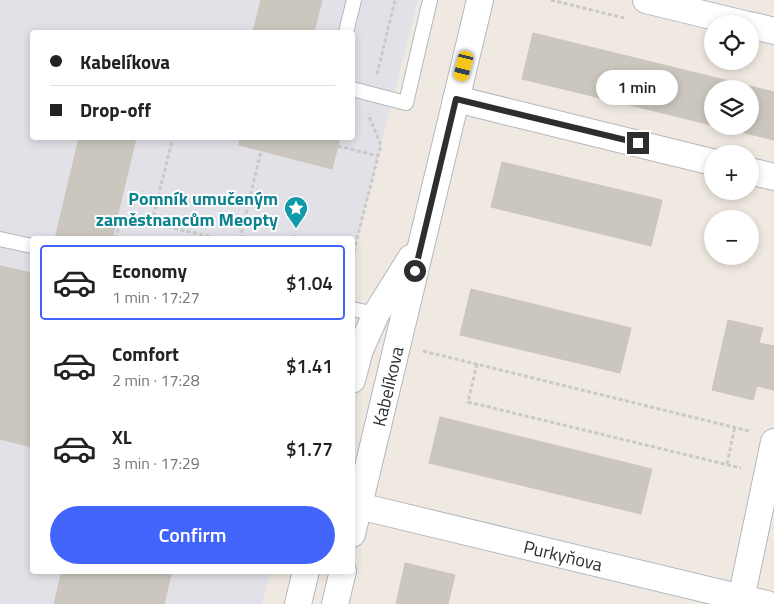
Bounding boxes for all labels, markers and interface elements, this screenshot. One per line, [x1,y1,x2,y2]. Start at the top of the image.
map controls [704,15,759,265]
button: locate [704,15,759,70]
text: Kabelíkova [80,47,170,76]
car [453,50,474,82]
callout: 1 min [597,70,679,106]
text: 1 min [618,75,656,99]
button: layers [704,80,759,135]
text: Drop-off [80,95,151,124]
route end [627,132,649,154]
button: + [704,145,759,200]
place label: Pomník umučeným zaměstnancům Meopty [96,185,278,233]
place icon: Pomník umučeným zaměstnancům Meopty [283,195,309,229]
button: − [704,210,759,265]
text: Economy [112,256,187,285]
icon: car [52,260,97,305]
route start [404,260,426,282]
text: $1.04 [286,268,333,297]
text: 1 min · 17:27 [112,285,200,309]
text: Comfort [112,339,179,368]
icon: car [52,343,97,388]
street label: Kabelíkova [365,343,410,429]
text: $1.41 [286,351,333,380]
text: 2 min · 17:28 [112,368,200,392]
text: XL [112,422,132,451]
icon: car [52,426,97,471]
text: $1.77 [286,434,333,463]
text: 3 min · 17:29 [112,451,200,475]
button: Confirm [50,506,335,564]
street label: Purkyňova [521,533,605,578]

